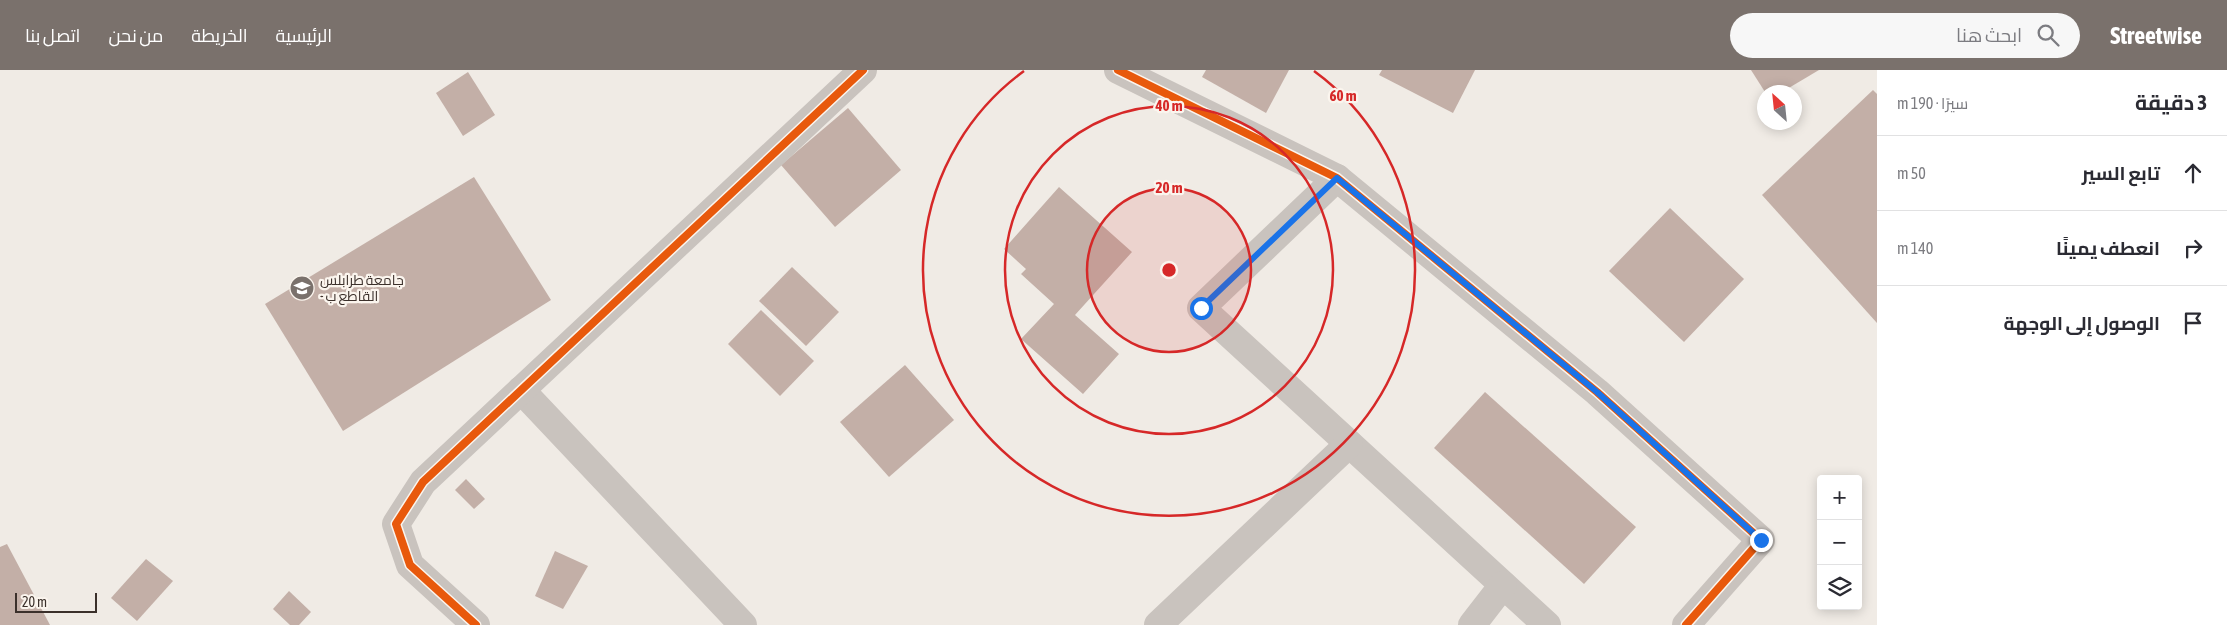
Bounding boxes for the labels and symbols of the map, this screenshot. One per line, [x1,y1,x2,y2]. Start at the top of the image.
north arrow [1757,85,1802,130]
text: 60 m [1330,87,1357,104]
text: 40 m [1155,97,1183,114]
text: 20 m [1156,179,1183,196]
centre of rings [1160,261,1178,279]
place label: جامعة طرابلس - القاطع ب [320,272,404,305]
school or university icon: جامعة طرابلس - القاطع ب [289,275,315,301]
route start [1190,297,1213,320]
route end [1750,529,1773,552]
scale bar [15,590,98,613]

